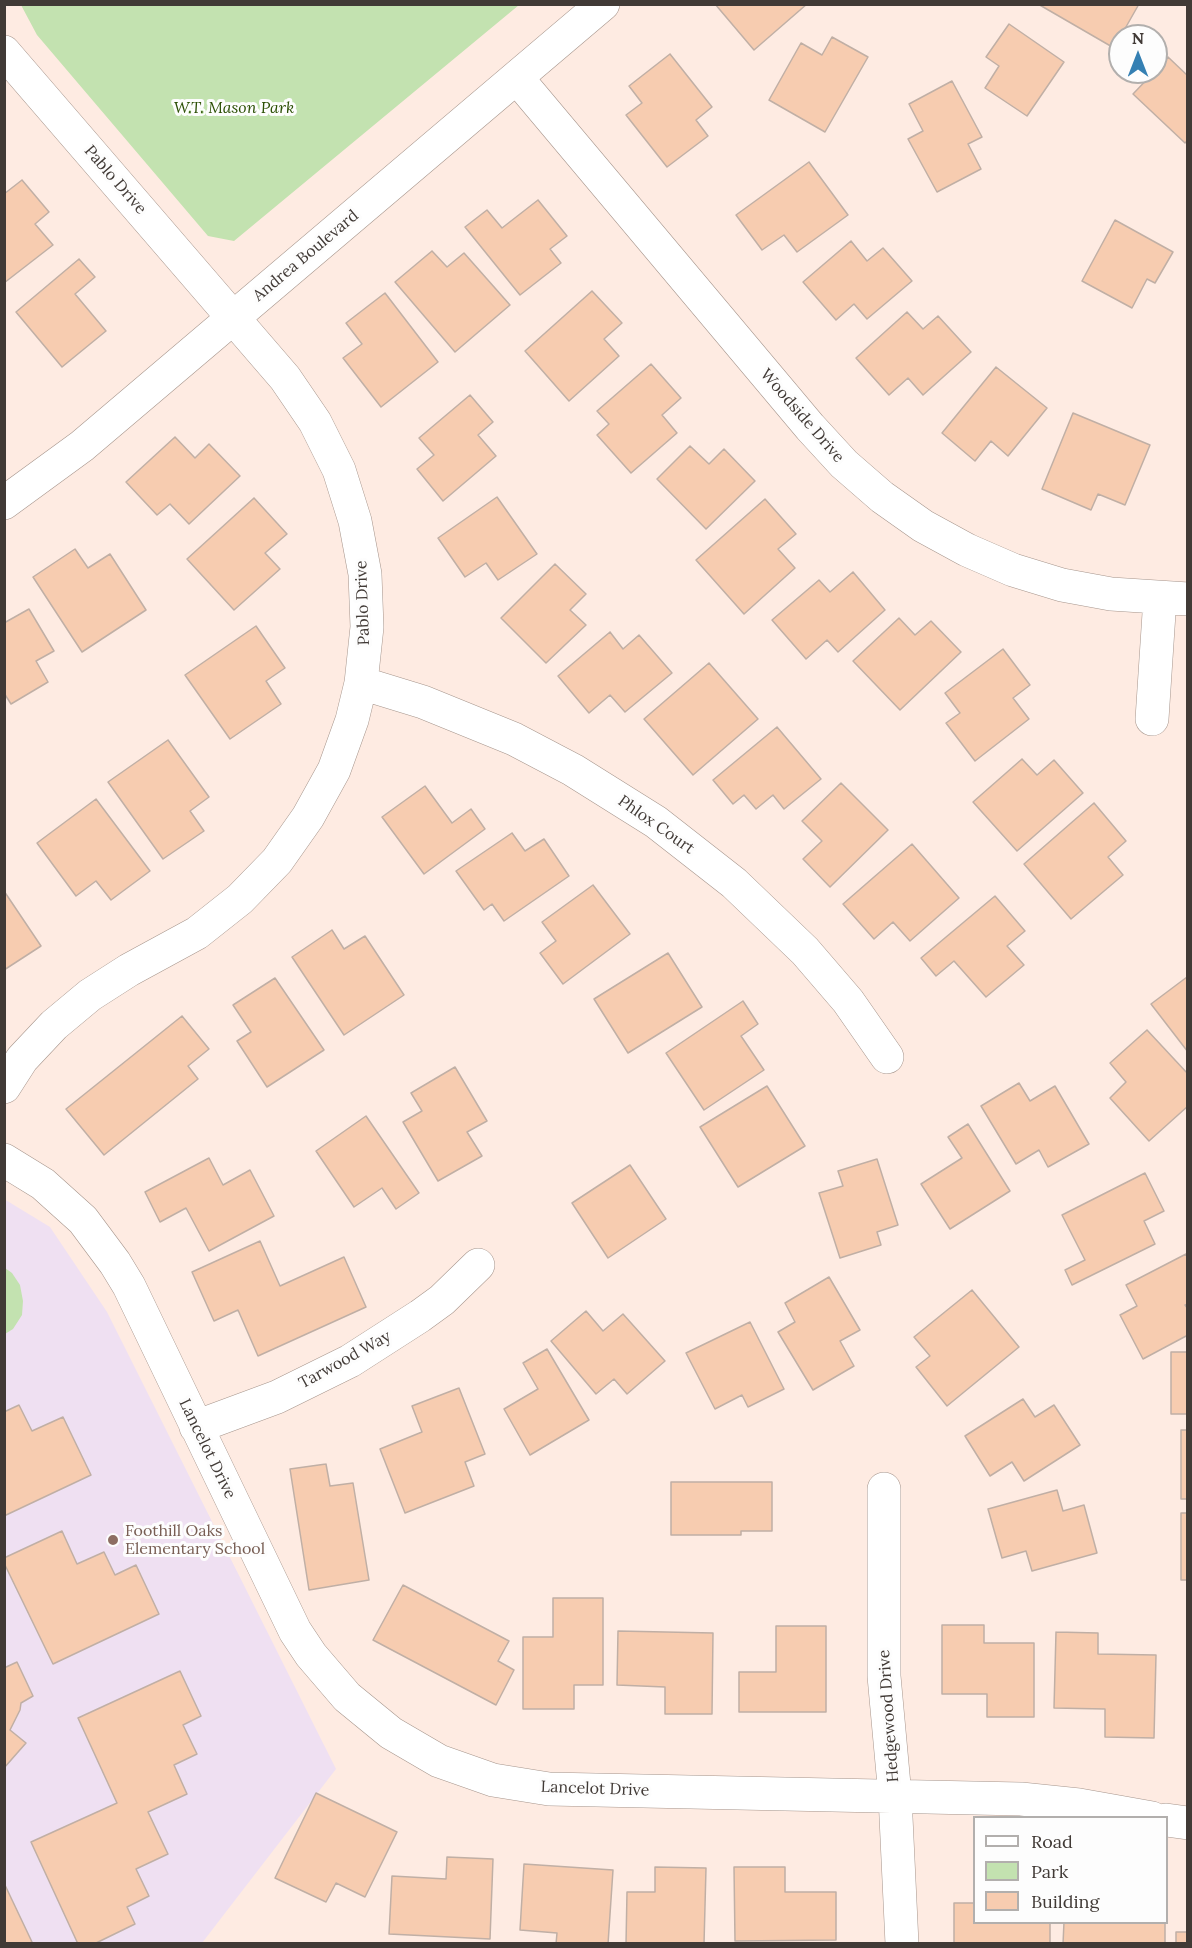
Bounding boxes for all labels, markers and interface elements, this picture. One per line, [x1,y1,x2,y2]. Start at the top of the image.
north arrow [1108,24,1168,84]
text: N [1132,28,1144,48]
park label: W.T. Mason Park [174,98,294,118]
street label: Pablo Drive [80,142,150,218]
street label: Andrea Boulevard [249,206,363,306]
street label: Woodside Drive [756,365,848,467]
street label: Pablo Drive [352,560,374,646]
street label: Phlox Court [614,792,698,858]
street label: Tarwood Way [296,1327,394,1393]
street label: Lancelot Drive [175,1396,239,1502]
place label: Foothill Oaks Elementary School [125,1521,265,1559]
marker: Foothill Oaks Elementary School [106,1533,120,1547]
street label: Hedgewood Drive [875,1649,903,1783]
street label: Lancelot Drive [540,1778,650,1800]
legend [973,1816,1168,1924]
text: Road [1031,1830,1073,1853]
text: Park [1031,1860,1068,1883]
text: Building [1031,1890,1099,1913]

